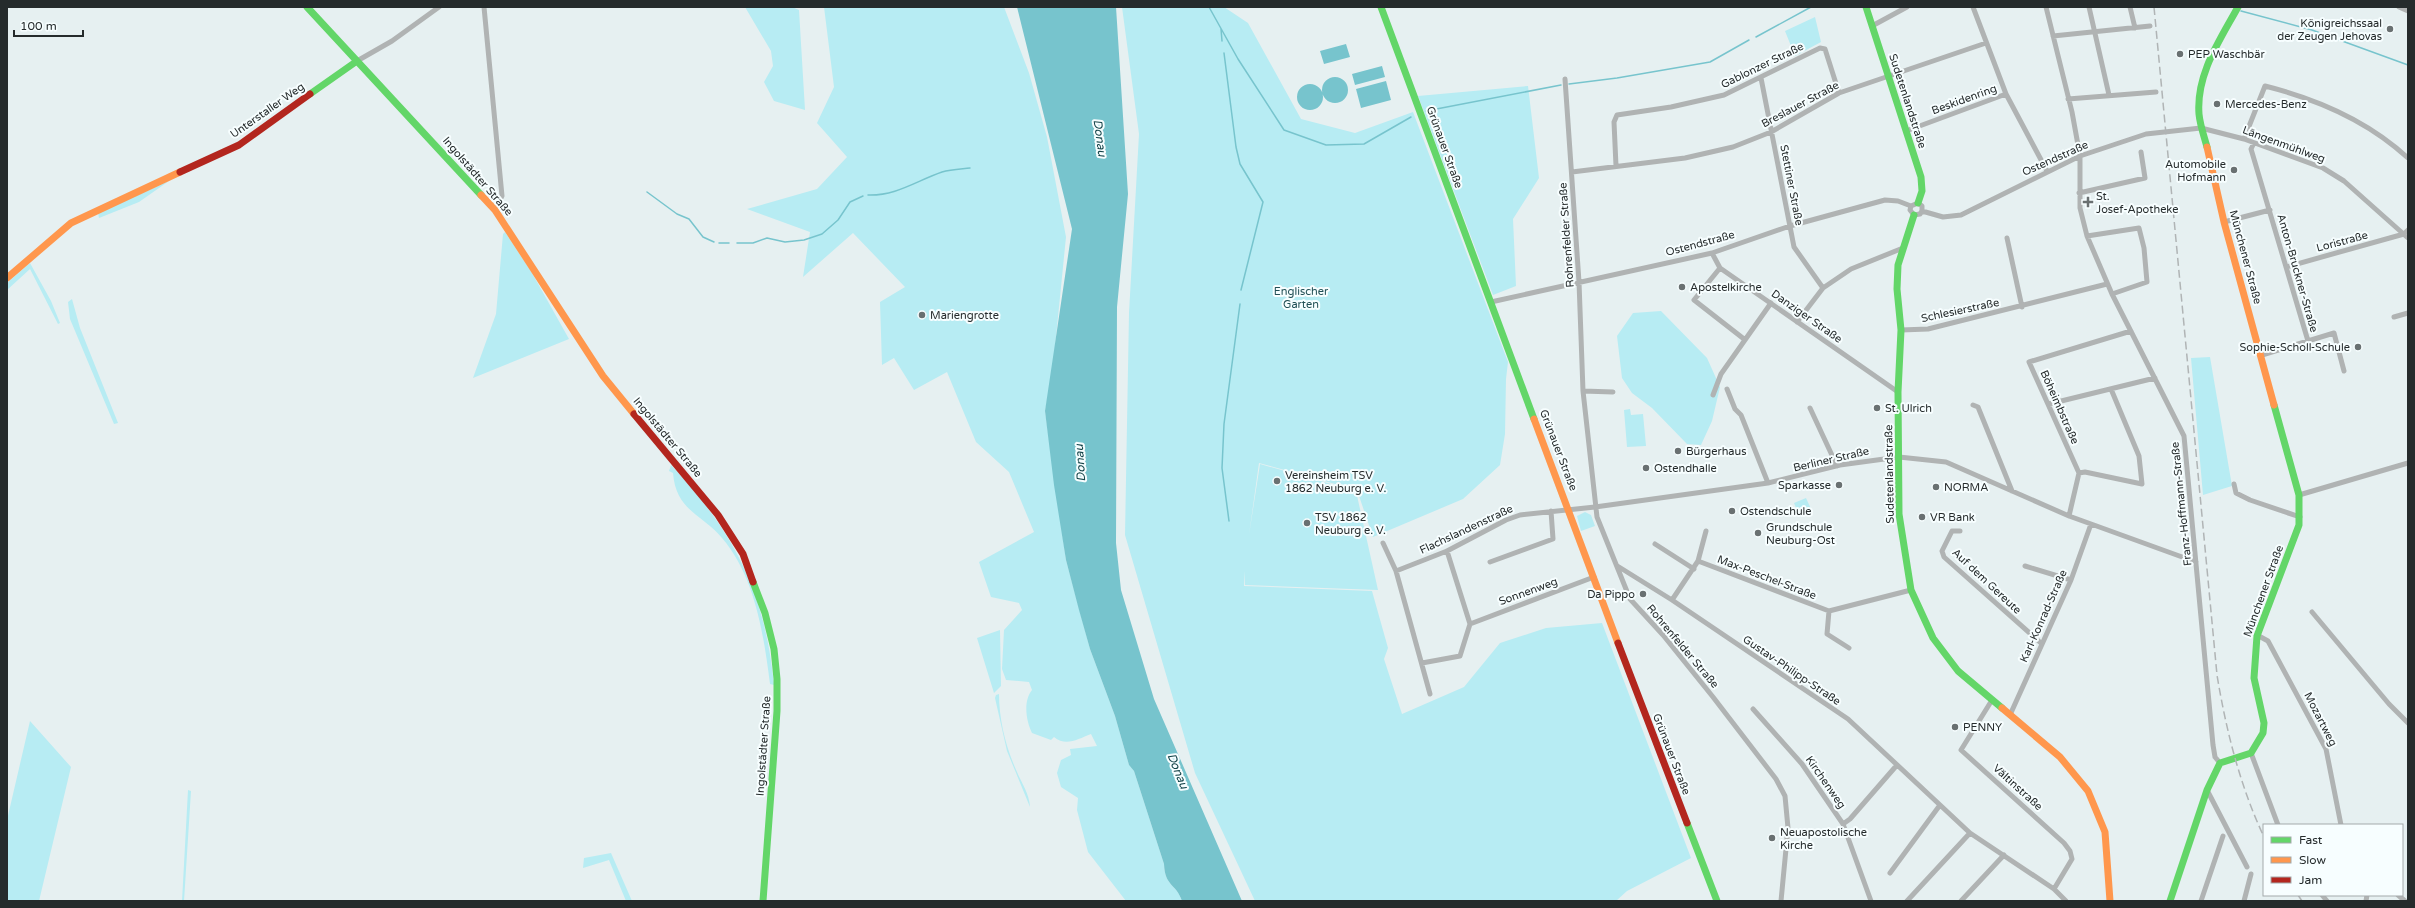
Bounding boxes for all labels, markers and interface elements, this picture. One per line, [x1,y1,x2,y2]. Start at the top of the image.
scale bar [14,12,83,38]
place label: Königreichssaal der Zeugen Jehovas [2277,17,2382,43]
text: 100 m [20,19,57,33]
marker: Königreichssaal der Zeugen Jehovas [2385,24,2395,34]
street label: Gablonzer Straße [1719,40,1806,91]
place label: PEP Waschbär [2188,48,2265,61]
marker: PEP Waschbär [2175,49,2185,59]
street label: Sudetenlandstraße [1886,52,1929,150]
street label: Breslauer Straße [1759,79,1841,130]
street label: Unterstaller Weg [228,80,307,141]
street label: Beskidenring [1930,82,1999,117]
place label: Mercedes-Benz [2225,98,2307,111]
marker: Mercedes-Benz [2212,99,2222,109]
street label: Grünauer Straße [1424,104,1465,190]
water label: Donau [1090,119,1110,158]
street label: Längenmühlweg [2241,123,2327,165]
street label: Ingolstädter Straße [440,134,515,218]
street label: Ostendstraße [2020,138,2090,179]
street label: Stettiner Straße [1777,144,1806,227]
place label: Automobile Hofmann [2165,158,2226,184]
marker: Automobile Hofmann [2229,165,2239,175]
street label: Rohrenfelder Straße [1556,182,1577,288]
place label: St. Josef-Apotheke [2096,190,2179,216]
marker: St. Josef-Apotheke [2083,197,2093,207]
street label: Münchener Straße [2227,209,2264,306]
street label: Anton-Bruckner-Straße [2274,212,2321,334]
street label: Ostendstraße [1664,228,1736,259]
street label: Loristraße [2315,228,2369,255]
place label: Apostelkirche [1690,281,1762,294]
marker: Apostelkirche [1677,282,1687,292]
park label: Englischer Garten [1274,285,1329,311]
street label: Danziger Straße [1769,287,1845,346]
street label: Schlesierstraße [1920,296,2000,325]
place label: Mariengrotte [930,309,999,322]
marker: Mariengrotte [917,310,927,320]
place label: Sophie-Scholl-Schule [2240,341,2350,354]
marker: Sophie-Scholl-Schule [2353,342,2363,352]
street label: Böheimbstraße [2037,368,2082,446]
street label: Ingolstädter Straße [630,395,705,480]
place label: St. Ulrich [1885,402,1932,415]
marker: St. Ulrich [1872,403,1882,413]
street label: Grünauer Straße [1537,408,1580,493]
street label: Sudetenlandstraße [1882,424,1897,524]
street label: Franz-Hoffmann-Straße [2169,441,2194,567]
water label: Donau [1072,443,1088,482]
street label: Berliner Straße [1792,444,1870,475]
place label: Bürgerhaus [1686,445,1747,458]
marker: Bürgerhaus [1673,446,1683,456]
place label: Ostendhalle [1654,462,1717,475]
marker: Ostendhalle [1641,463,1651,473]
place label: Vereinsheim TSV 1862 Neuburg e. V. [1285,469,1386,495]
marker: Vereinsheim TSV 1862 Neuburg e. V. [1272,476,1282,486]
place label: Sparkasse [1778,479,1831,492]
marker: Sparkasse [1834,480,1844,490]
place label: NORMA [1944,481,1988,494]
marker: NORMA [1931,482,1941,492]
street label: Flachslandenstraße [1417,502,1515,557]
place label: Ostendschule [1740,505,1812,518]
marker: Ostendschule [1727,506,1737,516]
place label: TSV 1862 Neuburg e. V. [1315,511,1386,537]
place label: VR Bank [1930,511,1975,524]
marker: VR Bank [1917,512,1927,522]
marker: TSV 1862 Neuburg e. V. [1302,518,1312,528]
place label: Grundschule Neuburg-Ost [1766,521,1835,547]
marker: Grundschule Neuburg-Ost [1753,528,1763,538]
street label: Münchener Straße [2241,544,2286,639]
street label: Auf dem Gereute [1949,546,2024,617]
street label: Max-Peschel-Straße [1716,553,1818,602]
street label: Karl-Konrad-Straße [2017,568,2070,665]
street label: Sonnenweg [1497,575,1559,608]
place label: Da Pippo [1587,588,1635,601]
marker: Da Pippo [1638,589,1648,599]
street label: Rohrenfelder Straße [1644,602,1721,691]
street label: Gustav-Philipp-Straße [1740,633,1843,708]
street label: Mozartweg [2301,690,2340,749]
street label: Ingolstädter Straße [754,696,773,796]
street label: Grünauer Straße [1650,712,1693,797]
place label: PENNY [1963,721,2002,734]
marker: PENNY [1950,722,1960,732]
water label: Donau [1165,751,1192,792]
street label: Kirchenweg [1803,753,1849,811]
street label: Vältinstraße [1990,762,2045,813]
legend [2263,824,2403,896]
place label: Neuapostolische Kirche [1780,826,1867,852]
marker: Neuapostolische Kirche [1767,833,1777,843]
text: Fast [2299,833,2323,847]
text: Slow [2299,853,2326,867]
text: Jam [2299,873,2322,887]

